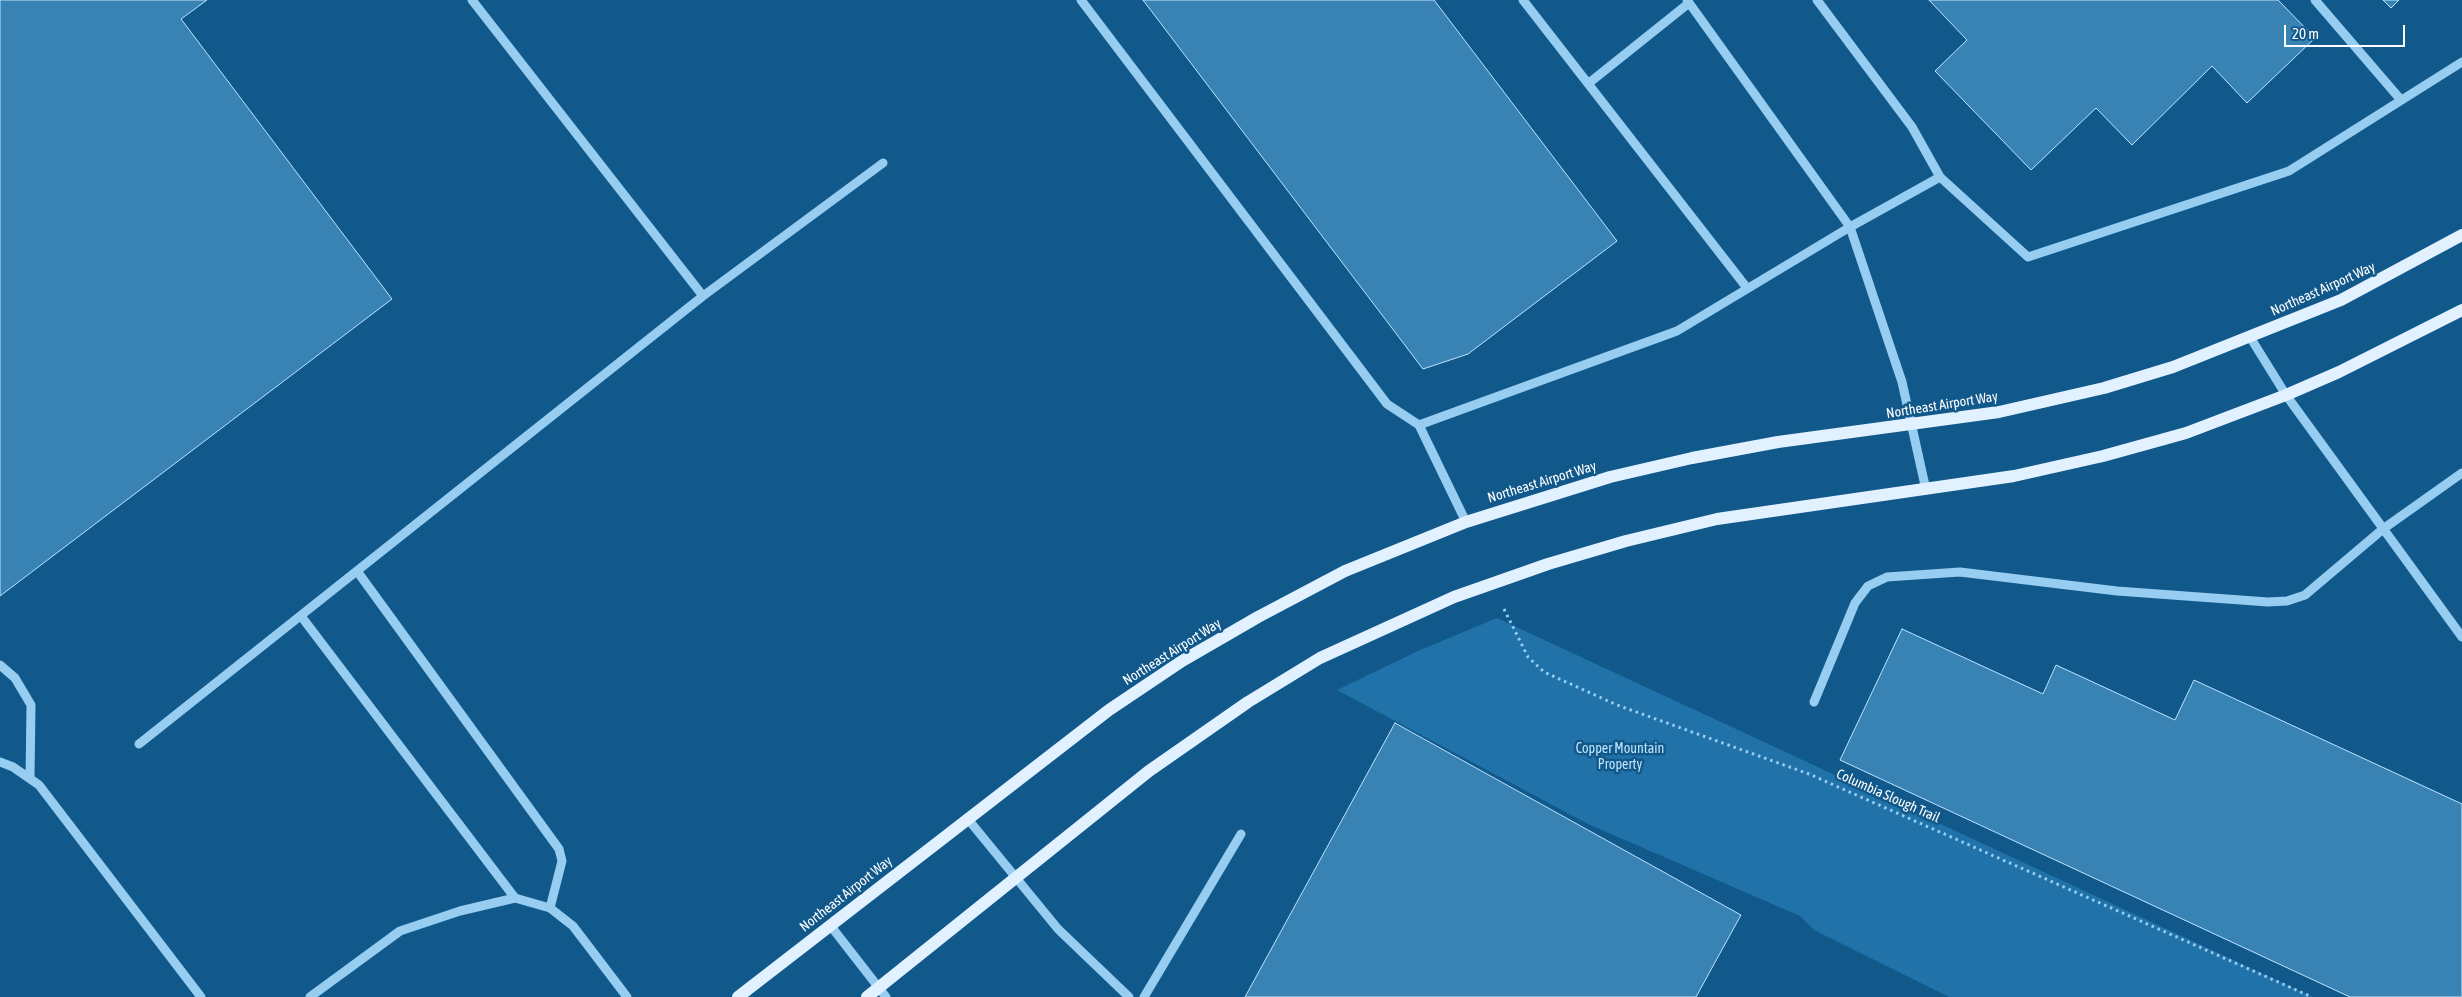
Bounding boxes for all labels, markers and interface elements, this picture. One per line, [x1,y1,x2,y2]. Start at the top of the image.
scale bar [2287,15,2408,47]
text: 20 m [2292,25,2319,42]
street label: Northeast Airport Way [2268,258,2378,320]
street label: Northeast Airport Way [1885,388,1999,422]
street label: Northeast Airport Way [1486,457,1598,507]
street label: Northeast Airport Way [1120,615,1224,689]
park label: Copper Mountain Property [1576,741,1664,774]
street label: Columbia Slough Trail [1834,766,1942,826]
street label: Northeast Airport Way [796,853,896,935]

